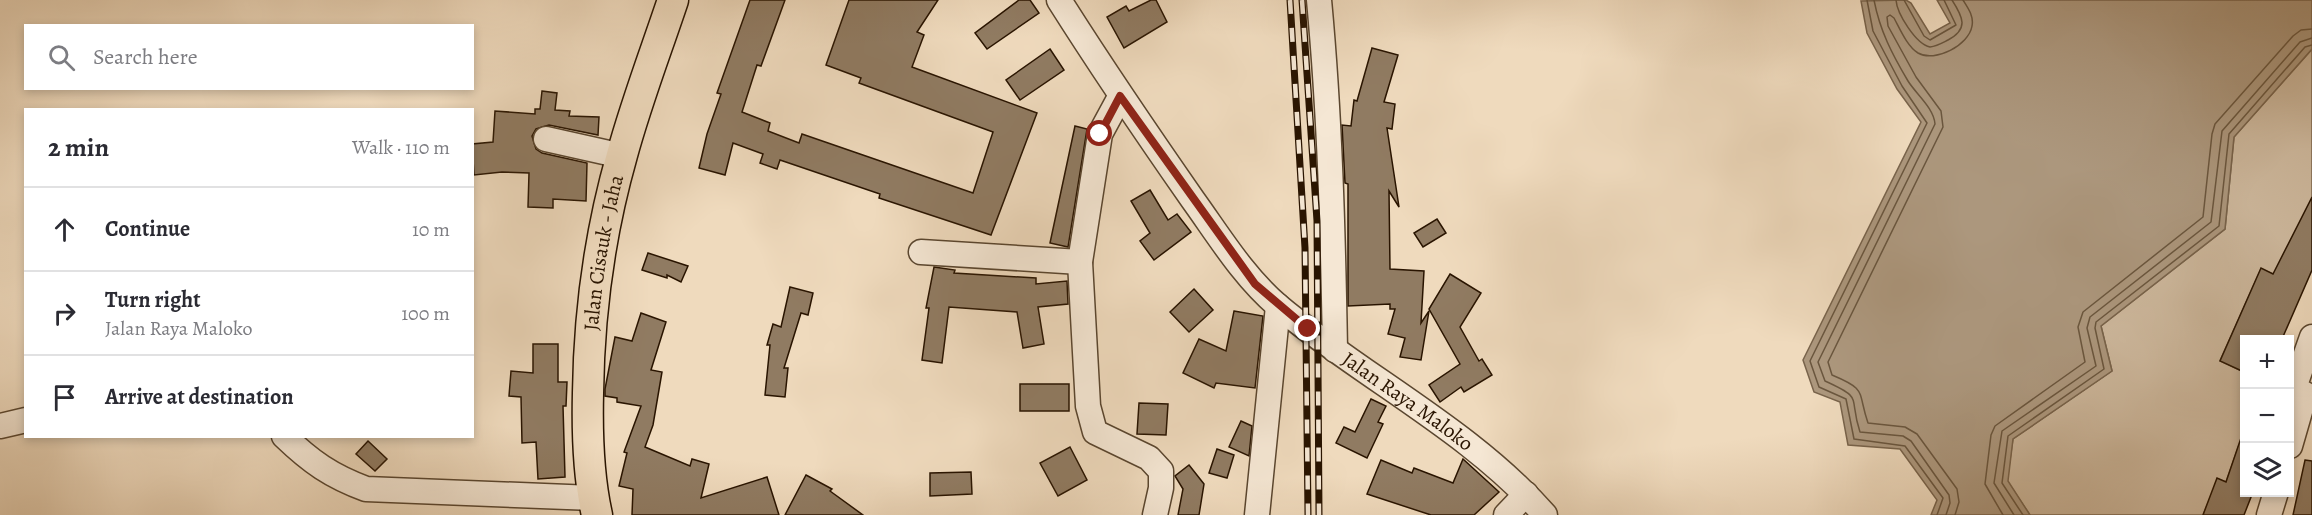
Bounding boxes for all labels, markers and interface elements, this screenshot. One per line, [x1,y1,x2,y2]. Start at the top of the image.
search box [24,24,474,90]
icon: search [45,41,78,74]
text: Search here [93,42,198,72]
route start [1086,120,1112,146]
text: 2 min [48,130,109,165]
text: Walk · 110 m [352,134,450,161]
street label: Jalan Cisauk - Jaha [577,171,630,332]
icon: ahead [48,213,81,246]
text: Continue [105,214,190,244]
text: 10 m [412,216,450,243]
text: Turn right [105,285,201,315]
icon: right [48,297,81,330]
text: 100 m [401,300,450,327]
text: Jalan Raya Maloko [105,315,252,342]
route end [1294,315,1320,341]
map controls [2240,335,2294,497]
button: + [2240,335,2294,389]
street label: Jalan Raya Maloko [1337,345,1479,457]
icon: arrive [48,381,81,414]
text: Arrive at destination [105,382,294,412]
button: − [2240,389,2294,443]
button: layers [2240,443,2294,497]

